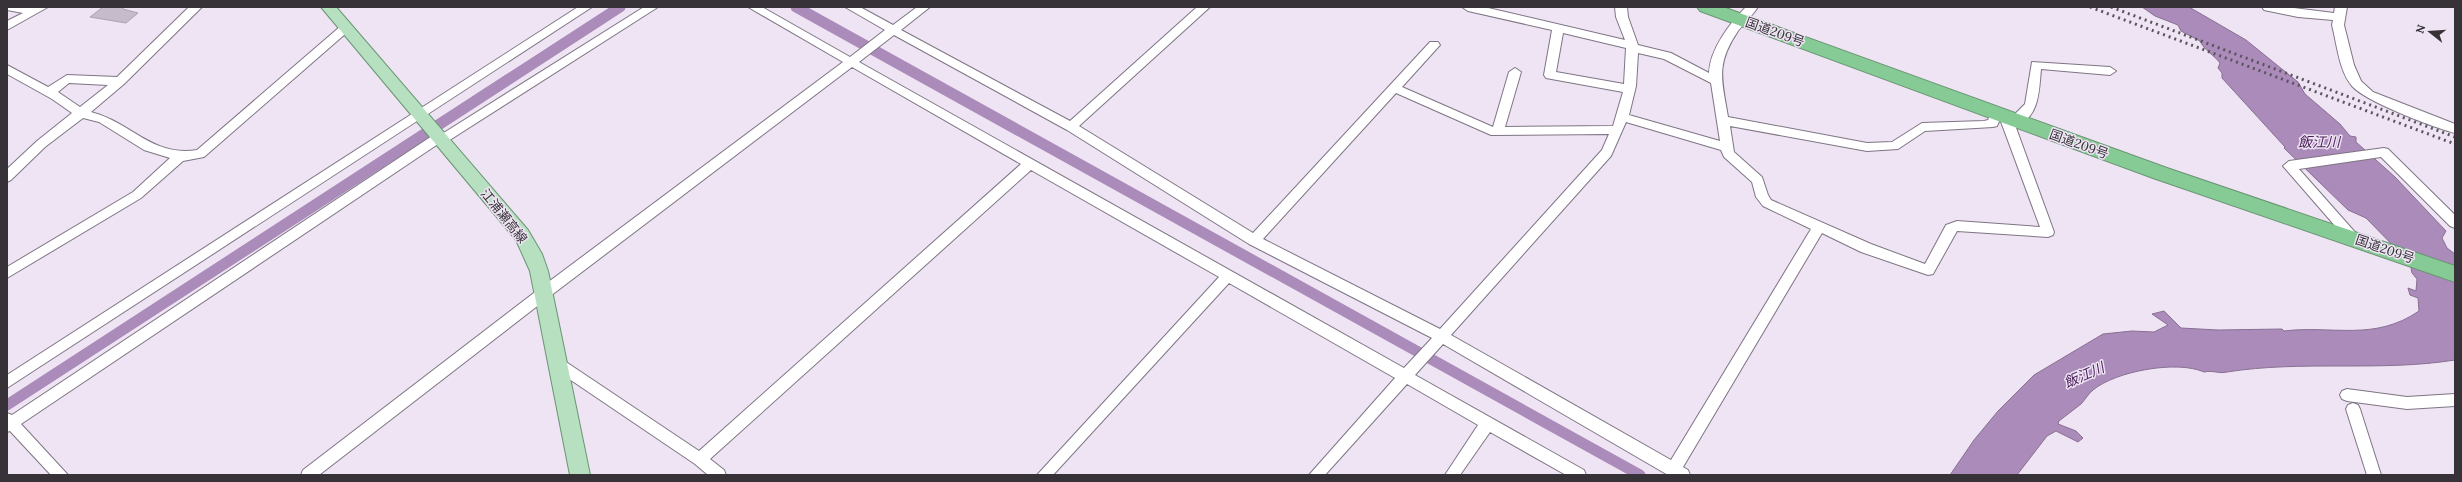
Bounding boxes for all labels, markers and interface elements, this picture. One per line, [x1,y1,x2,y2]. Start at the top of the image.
north arrow [2410,12,2450,52]
street label: 国道209号 [1743,13,1807,51]
text: N [2412,22,2429,35]
street label: 国道209号 [2047,125,2111,163]
water label: 飯江川 [2298,133,2342,151]
street label: 江浦瀬高線 [477,185,531,247]
street label: 国道209号 [2353,231,2417,267]
water label: 飯江川 [2061,357,2109,392]

